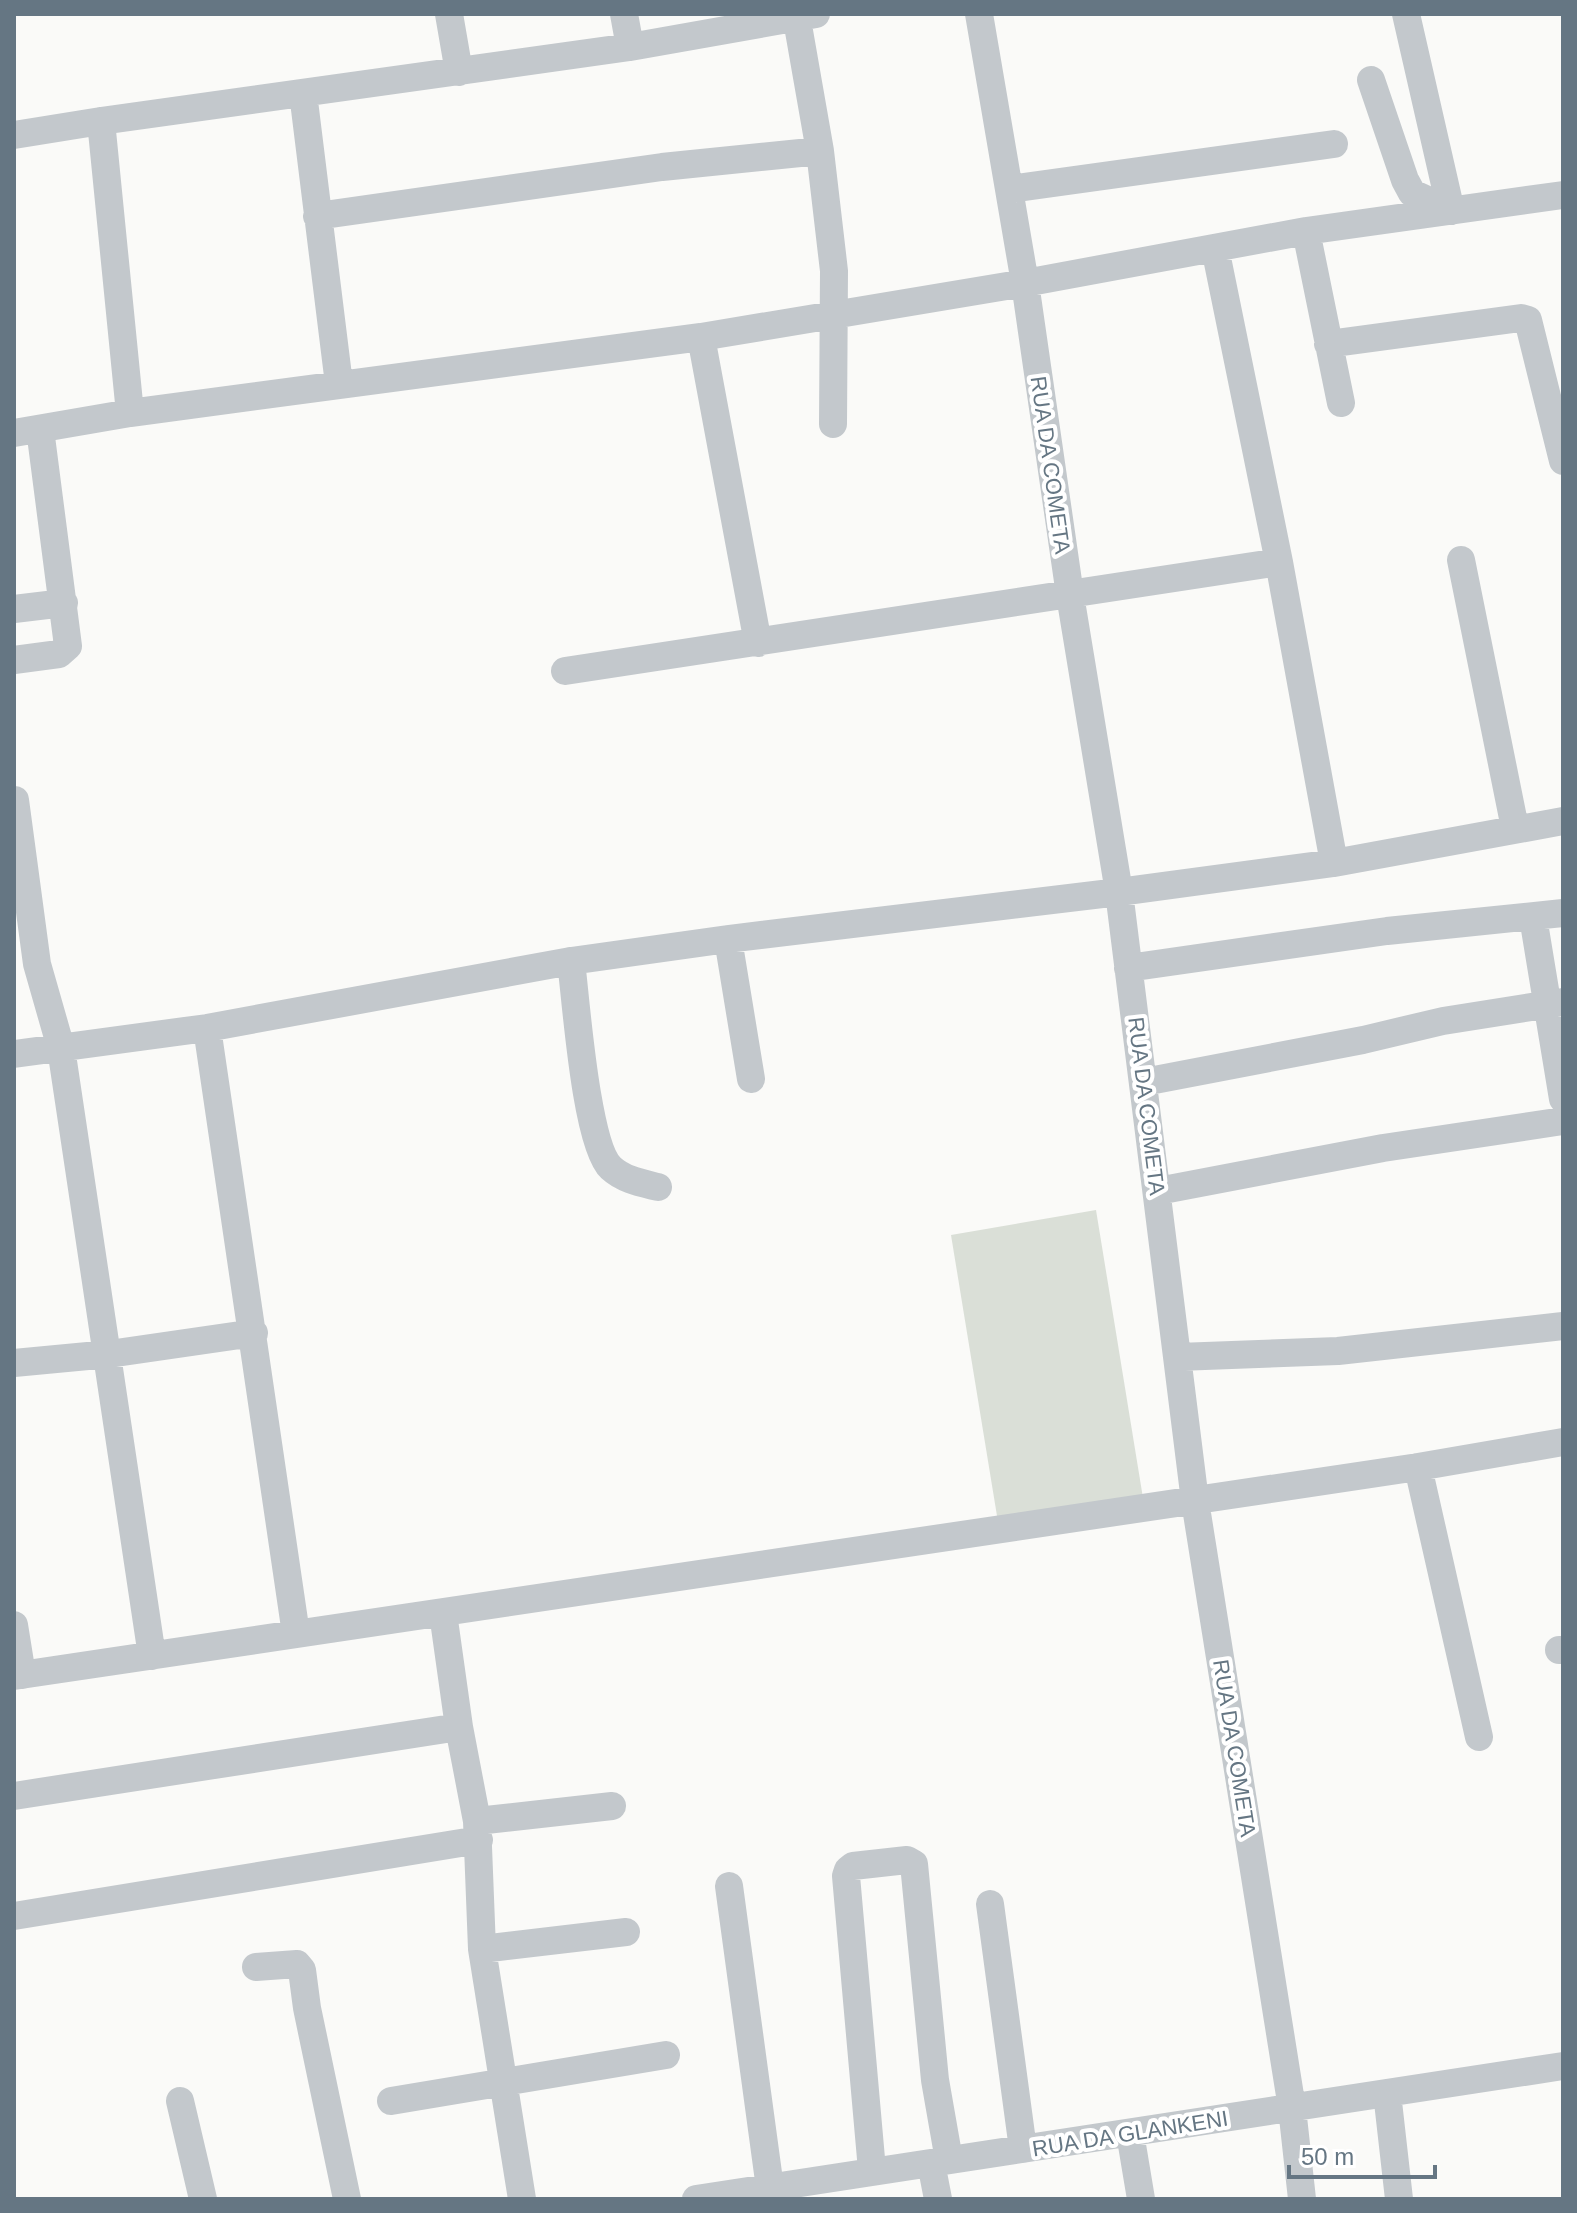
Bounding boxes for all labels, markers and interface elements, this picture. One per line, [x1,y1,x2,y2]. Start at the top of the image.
street label: RUA DA COMETA [1026,375,1075,556]
street label: RUA DA COMETA [1123,1016,1170,1197]
street label: RUA DA COMETA [1208,1658,1261,1839]
street label: RUA DA GLANKENI [1030,2106,1230,2161]
scale bar [1289,2129,1435,2179]
text: 50 m [1301,2143,1354,2170]

